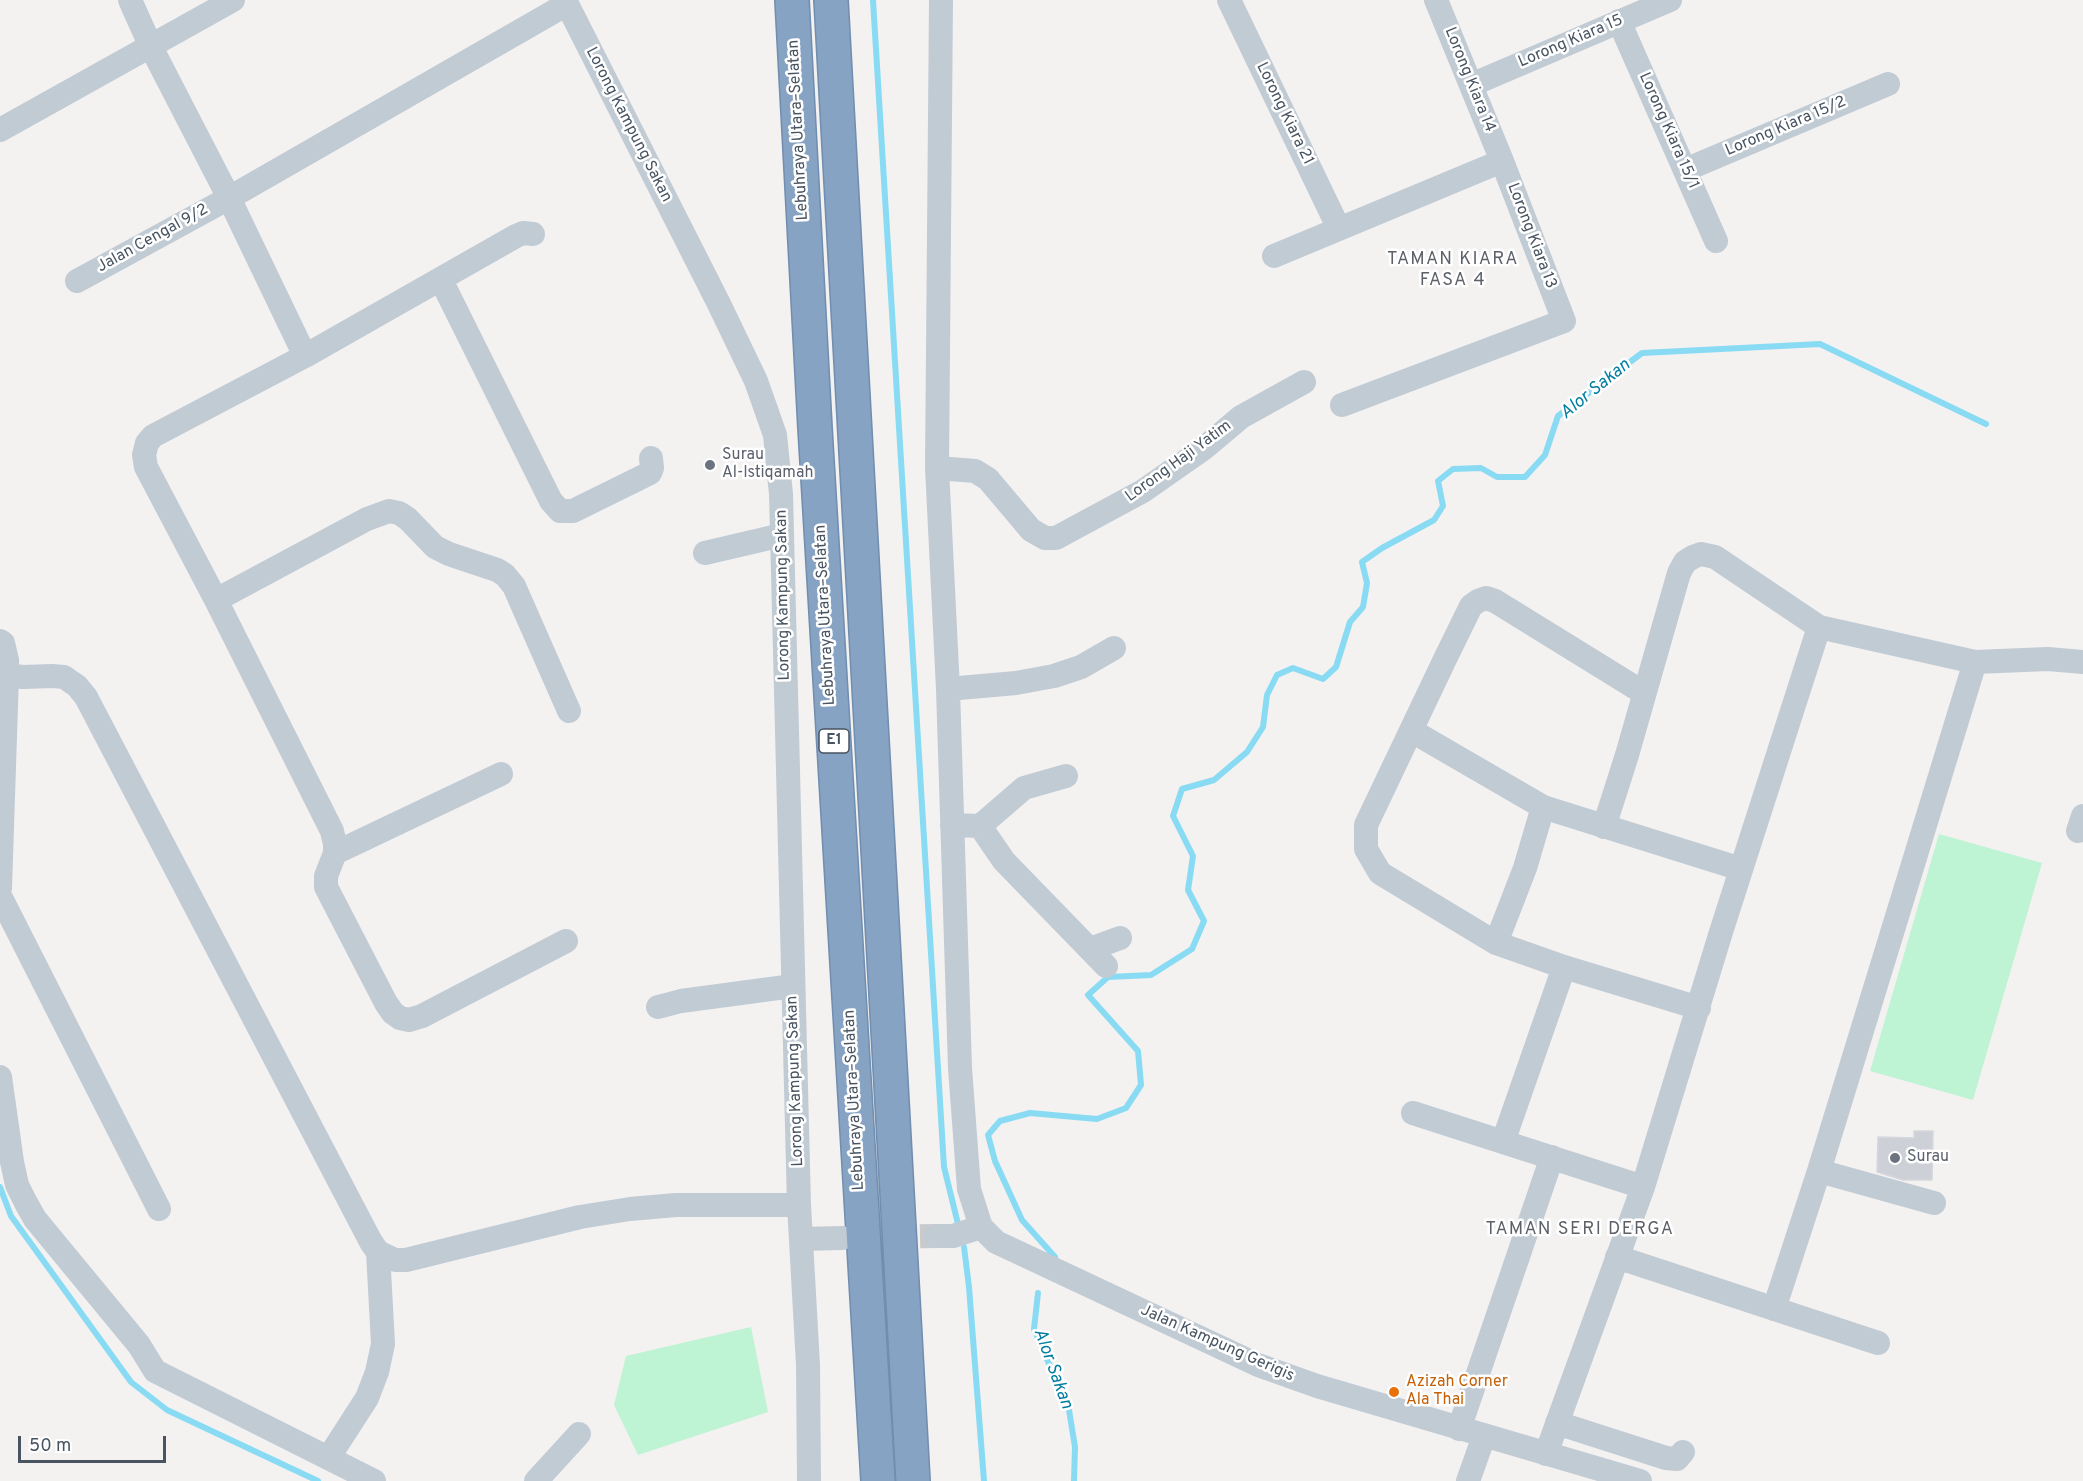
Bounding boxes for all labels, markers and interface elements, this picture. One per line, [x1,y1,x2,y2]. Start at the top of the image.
street label: Lorong Kiara 15 [1516,11,1626,73]
street label: Lorong Kiara 14 [1439,25,1499,135]
street label: Lebuhraya Utara–Selatan [785,39,813,221]
street label: Lorong Kampung Sakan [581,44,675,206]
street label: Lorong Kiara 21 [1251,60,1317,168]
street label: Lorong Kiara 15/1 [1634,70,1702,192]
street label: Lorong Kiara 15/2 [1723,93,1849,161]
street label: Lorong Kiara 13 [1502,181,1560,291]
street label: Jalan Cengal 9/2 [94,201,212,277]
district label: TAMAN KIARA FASA 4 [1387,249,1519,292]
water label: Alor Sakan [1557,355,1635,425]
street label: Lorong Haji Yatim [1122,417,1236,507]
place label: Surau Al-Istiqamah [722,446,813,484]
marker: Surau Al-Istiqamah [703,458,717,472]
street label: Lorong Kampung Sakan [773,509,795,681]
street label: Lebuhraya Utara–Selatan [812,524,840,706]
road number: E1 [819,729,849,753]
street label: Lorong Kampung Sakan [783,995,809,1167]
street label: Lebuhraya Utara–Selatan [841,1009,869,1191]
place label: Surau [1907,1148,1949,1168]
marker: Surau [1888,1151,1902,1165]
district label: TAMAN SERI DERGA [1486,1219,1674,1241]
street label: Jalan Kampung Gerigis [1137,1301,1297,1387]
water label: Alor Sakan [1027,1326,1077,1412]
place label: Azizah Corner Ala Thai [1406,1373,1508,1411]
marker: Azizah Corner Ala Thai [1387,1385,1401,1399]
scale bar [21,1424,170,1462]
text: 50 m [29,1435,71,1458]

